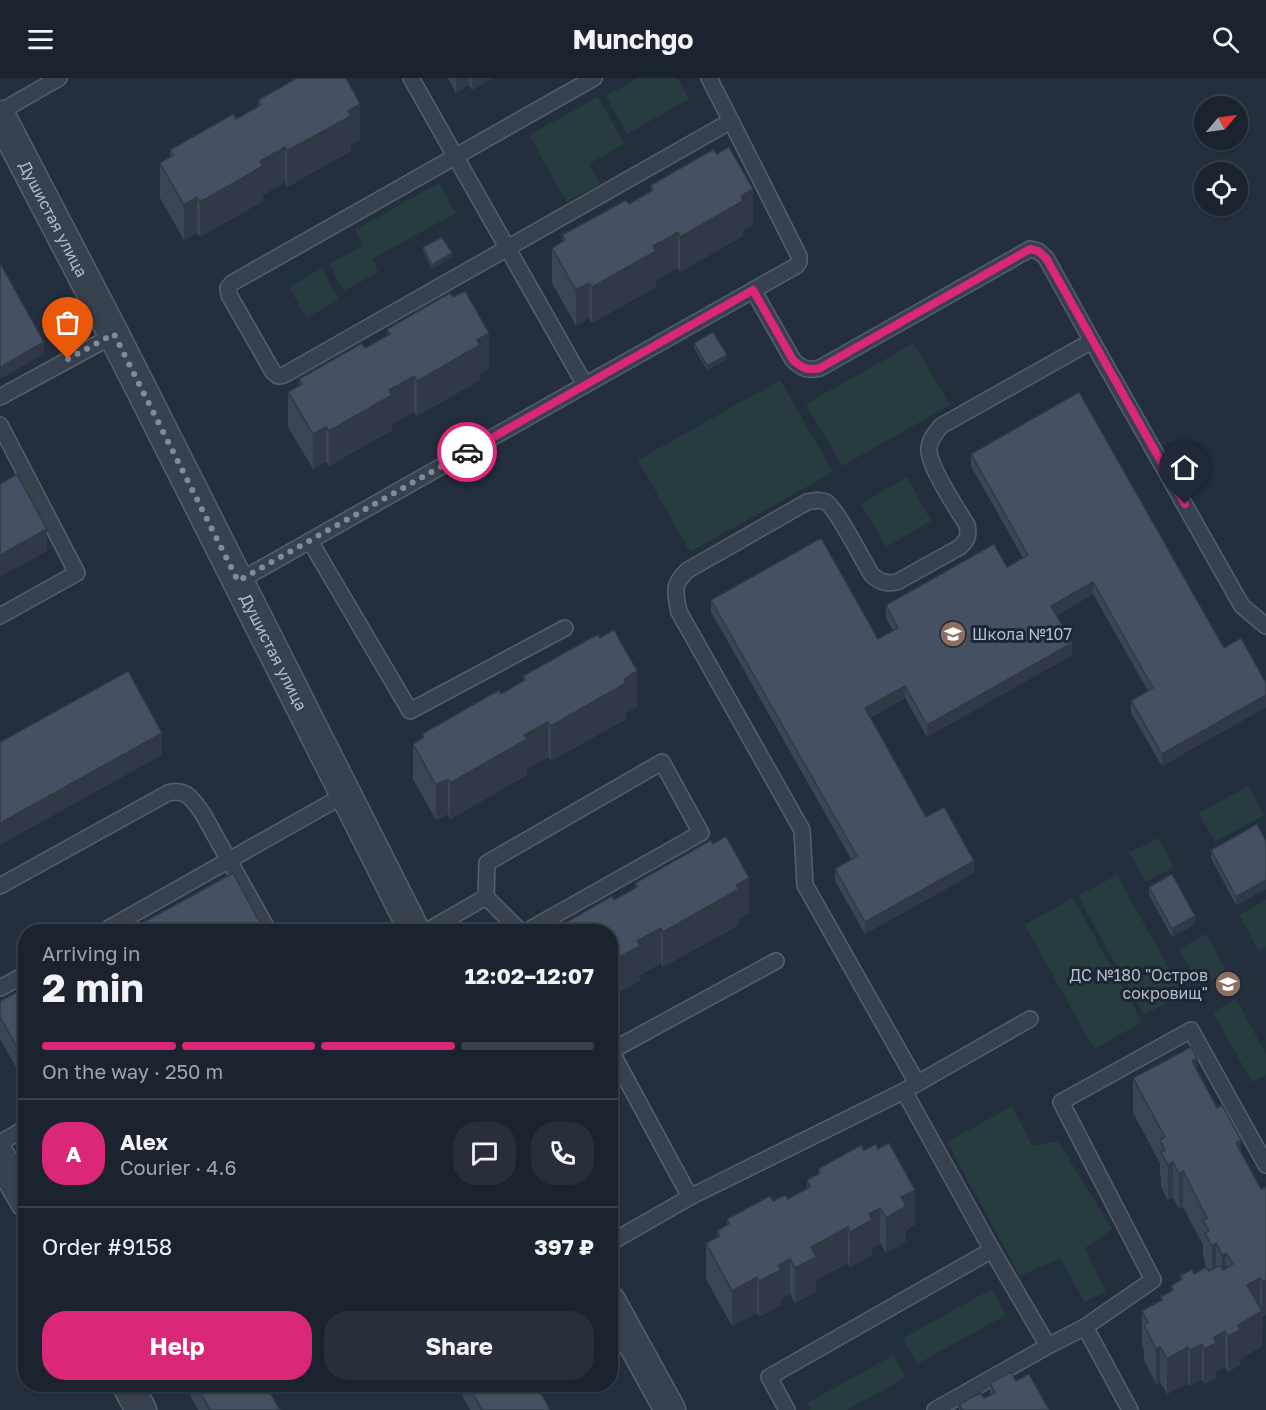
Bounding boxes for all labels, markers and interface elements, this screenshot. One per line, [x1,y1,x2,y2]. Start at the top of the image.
icon: menu [24,23,57,56]
text: Munchgo [572,23,694,55]
icon: search [1209,23,1242,56]
north arrow [1194,96,1248,150]
map controls [1194,96,1248,216]
street label: Душистая улица [15,157,92,280]
button: locate [1194,162,1248,216]
pin [42,297,93,359]
icon: bag [51,306,84,339]
courier [437,422,497,482]
icon: car [451,436,484,469]
pin [1159,442,1210,504]
icon: home [1168,451,1201,484]
street label: Душистая улица [236,590,312,714]
school or university icon: Школа №107 [938,619,968,649]
place label: Школа №107 [972,624,1072,644]
text: Arriving in [42,941,140,965]
text: 12:02–12:07 [465,962,594,989]
text: 2 min [42,964,144,1011]
place label: ДС №180 "Остров сокровищ" [1070,965,1208,1003]
school or university icon: ДС №180 "Остров сокровищ" [1213,969,1243,999]
text: On the way · 250 m [42,1059,223,1083]
button: chat [453,1122,516,1185]
button: phone [531,1122,594,1185]
text: Alex [120,1128,168,1155]
text: A [66,1140,81,1167]
text: Courier · 4.6 [120,1155,237,1179]
text: Order #9158 [42,1233,172,1260]
text: 397 ₽ [534,1233,594,1260]
button: Help [42,1311,312,1380]
button: Share [324,1311,594,1380]

